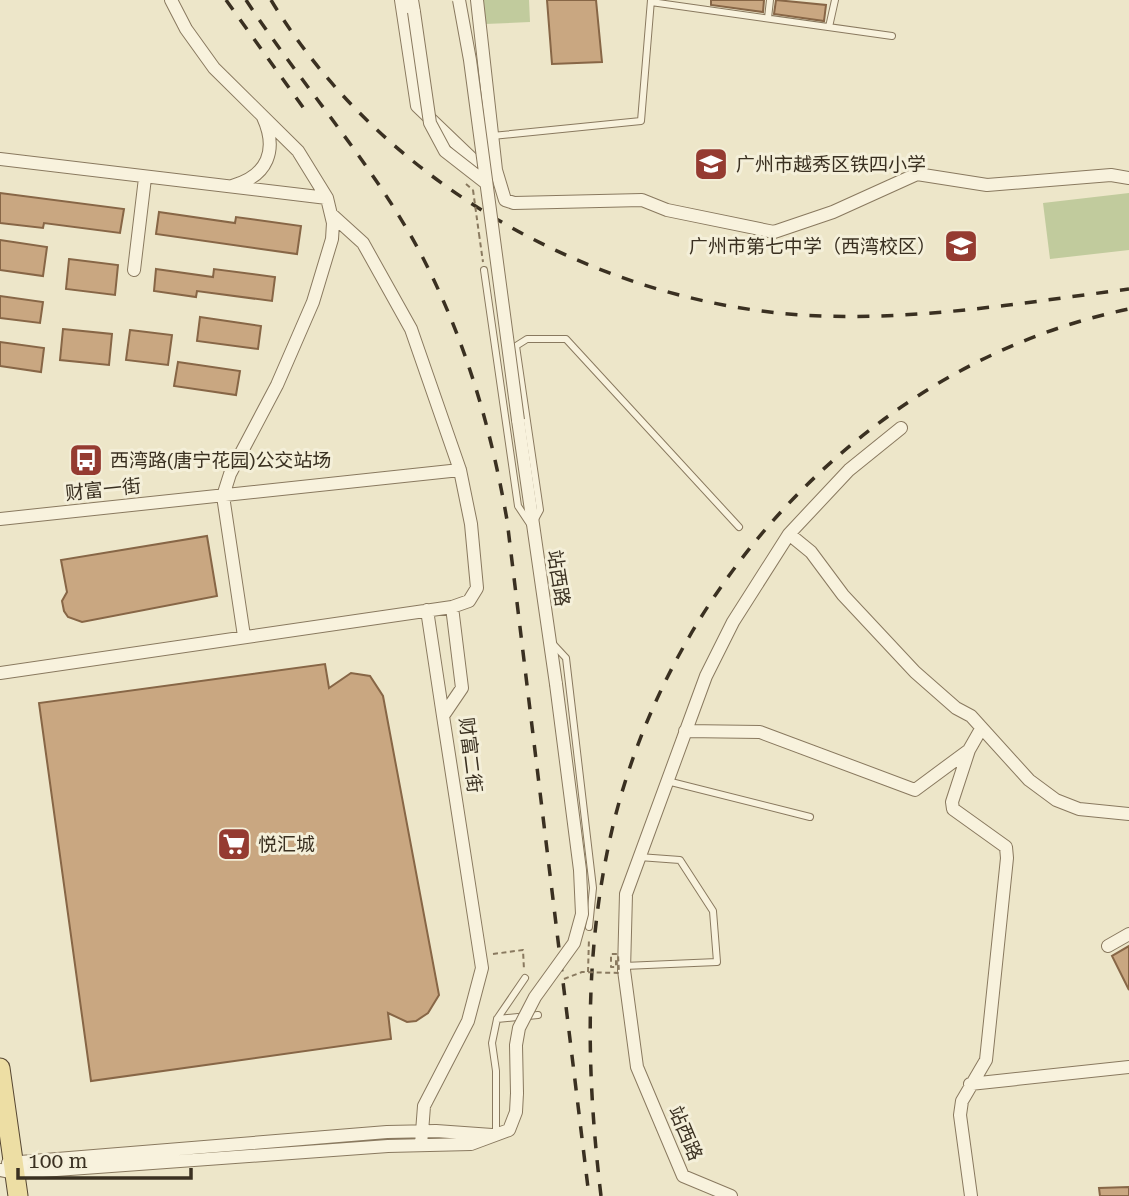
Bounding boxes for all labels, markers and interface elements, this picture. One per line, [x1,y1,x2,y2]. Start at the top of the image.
school or university icon: 广州市越秀区铁四小学 [692,145,730,183]
place label: 广州市越秀区铁四小学 [736,153,926,176]
school or university icon: 广州市第七中学（西湾校区） [942,227,980,265]
place label: 广州市第七中学（西湾校区） [689,235,936,258]
bus stop icon: 西湾路(唐宁花园)公交站场 [67,441,105,479]
place label: 西湾路(唐宁花园)公交站场 [110,449,331,472]
street label: 财富一街 [64,474,142,505]
street label: 站西路 [543,548,574,608]
street label: 财富二街 [454,716,487,794]
supermarket icon: 悦汇城 [215,825,253,863]
place label: 悦汇城 [258,833,315,856]
street label: 站西路 [664,1102,707,1164]
scale bar [18,1136,191,1180]
text: 100 m [28,1149,88,1173]

